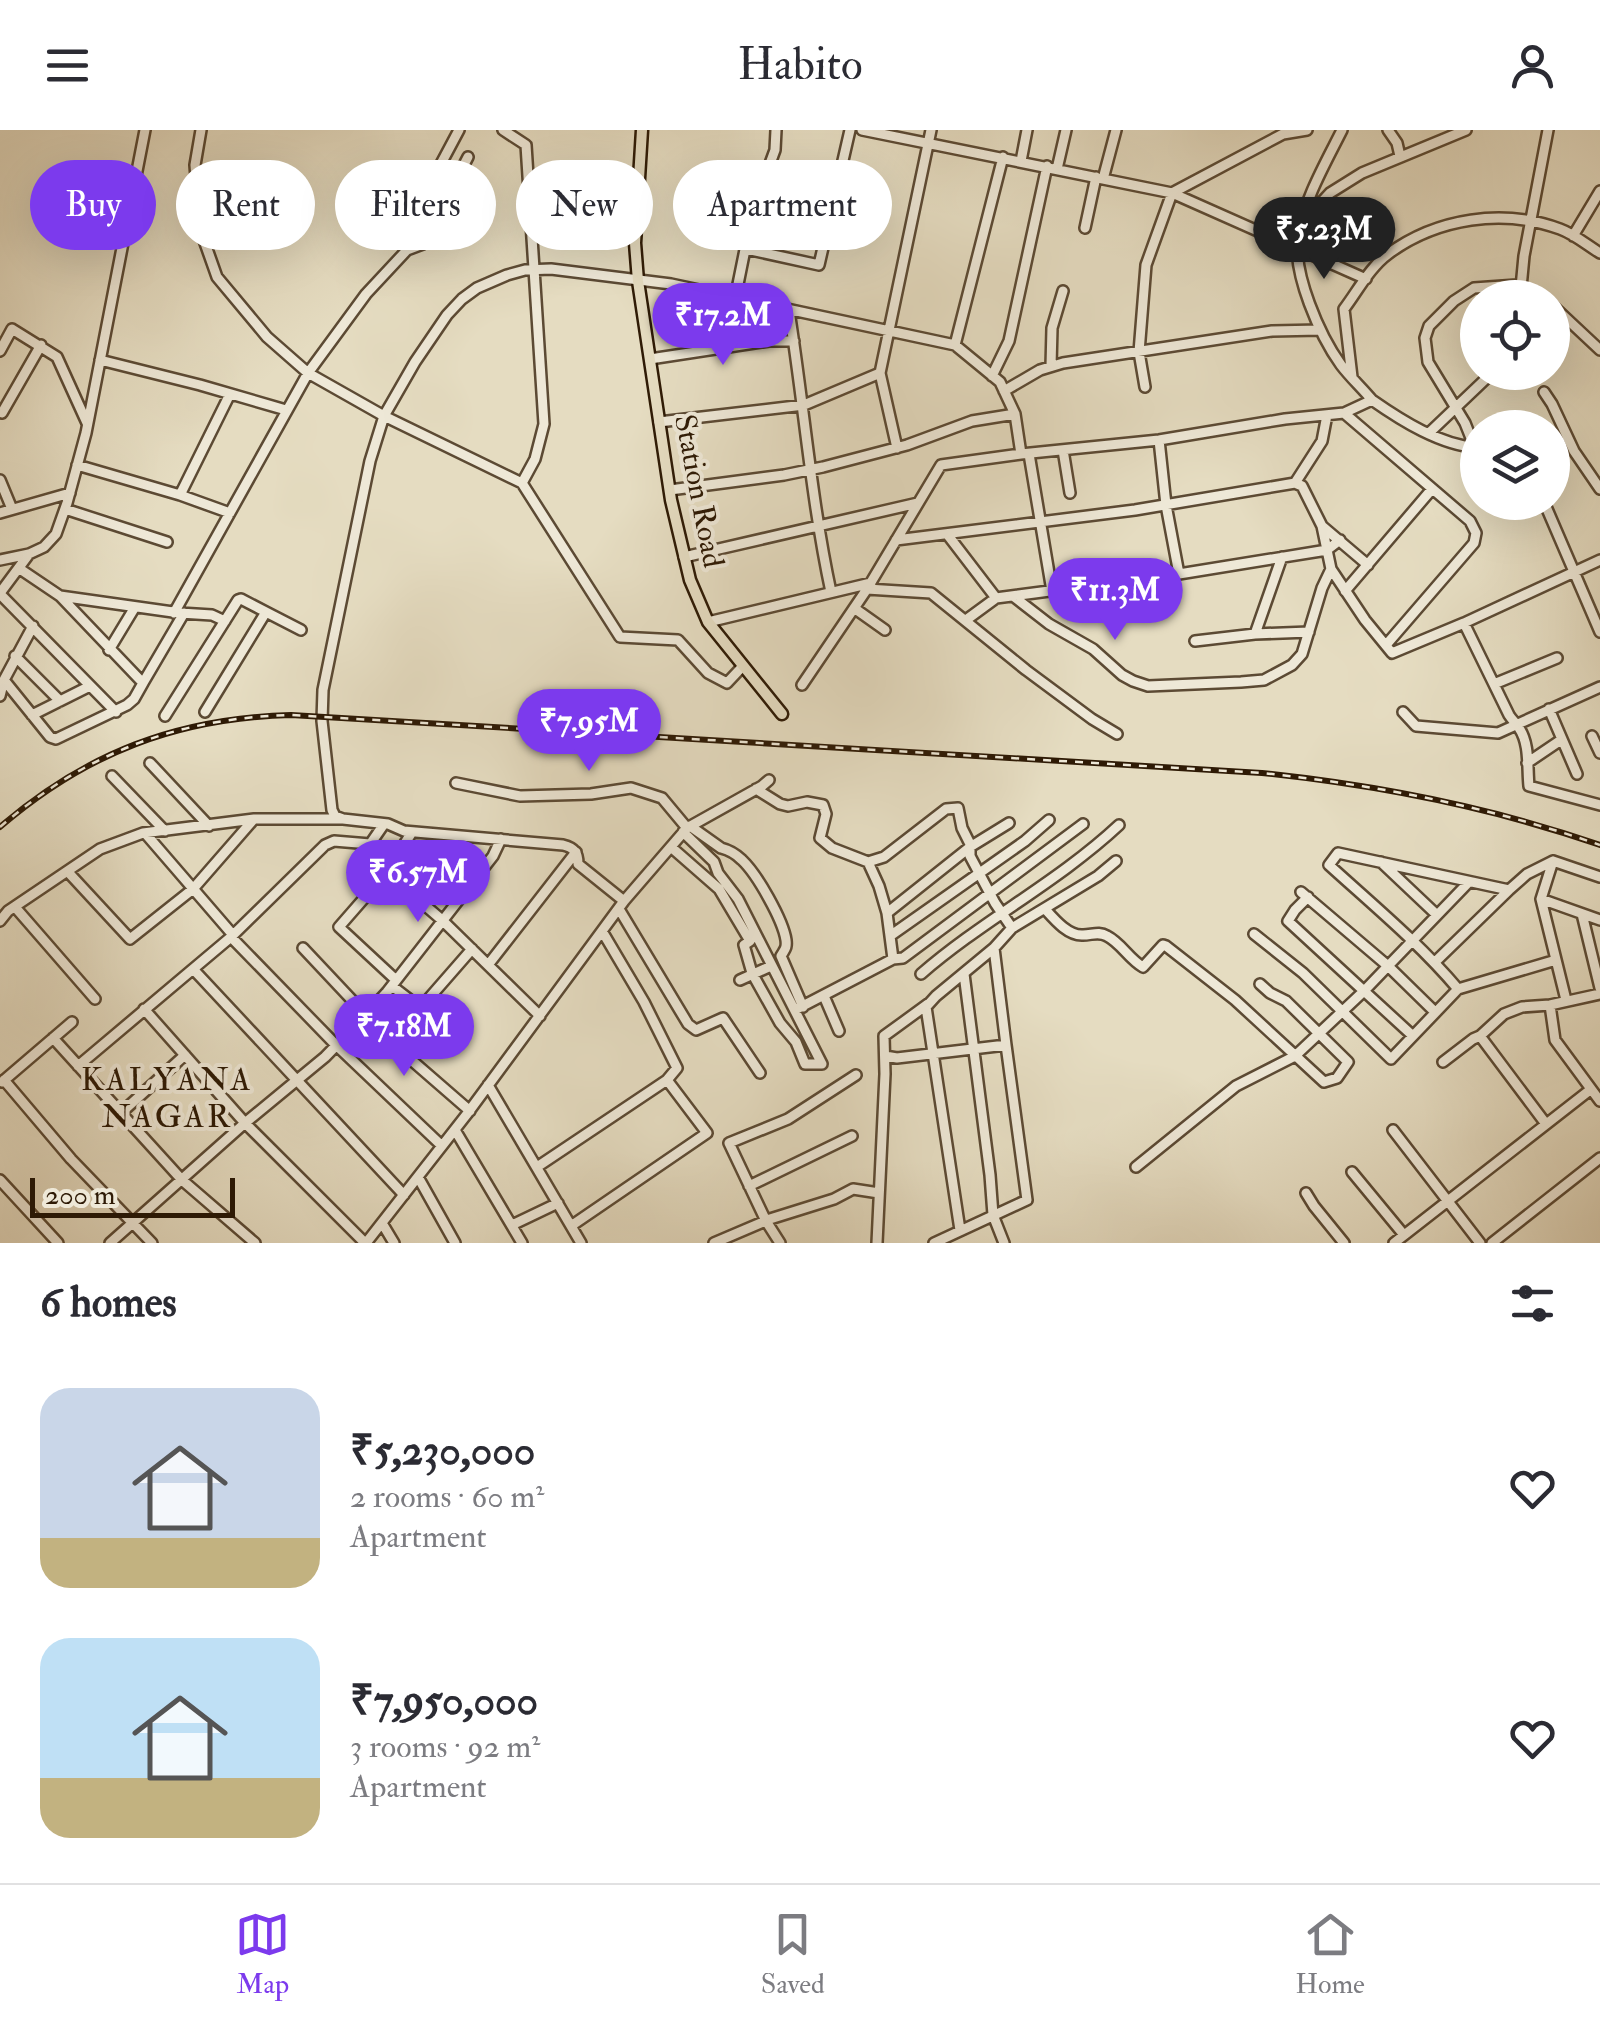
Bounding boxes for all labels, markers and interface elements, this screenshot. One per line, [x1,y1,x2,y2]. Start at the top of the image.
text: Habito [737,37,863,93]
icon: menu [40,38,95,93]
icon: person [1505,38,1560,93]
chip: Buy [30,160,156,250]
chip: Rent [176,160,315,250]
chip: Filters [335,160,496,250]
chip: New [516,160,653,250]
chip: Apartment [673,160,892,250]
pin: ₹5.23M [1243,197,1405,282]
text: ₹5.23M [1275,209,1373,249]
map controls [1460,280,1570,520]
button: locate [1460,280,1570,390]
pin: ₹17.2M [642,283,804,368]
text: ₹17.2M [674,295,772,335]
button: layers [1460,410,1570,520]
street label: Station Road [666,411,732,571]
pin: ₹11.3M [1034,558,1196,643]
text: ₹11.3M [1070,570,1160,610]
pin: ₹7.95M [508,689,670,774]
text: ₹7.95M [539,701,639,741]
pin: ₹6.57M [337,840,499,925]
text: ₹6.57M [368,852,468,892]
pin: ₹7.18M [323,994,485,1079]
text: ₹7.18M [356,1006,452,1046]
district label: KALYANA NAGAR [81,1060,253,1137]
scale bar [30,1173,235,1218]
text: 200 m [45,1178,116,1213]
icon: filters [1505,1276,1560,1331]
text: 6 homes [40,1277,177,1329]
text: ₹5,230,000 [350,1425,535,1477]
icon: home [120,1428,240,1548]
icon: heart [1505,1461,1560,1516]
text: 2 rooms · 60 m² [350,1477,544,1517]
text: Apartment [350,1517,487,1557]
text: ₹7,950,000 [350,1675,538,1727]
icon: home [120,1678,240,1798]
icon: heart [1505,1711,1560,1766]
text: 3 rooms · 92 m² [350,1727,540,1767]
text: Apartment [350,1767,487,1807]
tab: Map [235,1907,290,2002]
tab: Saved [761,1907,825,2002]
tab: Home [1295,1907,1365,2002]

